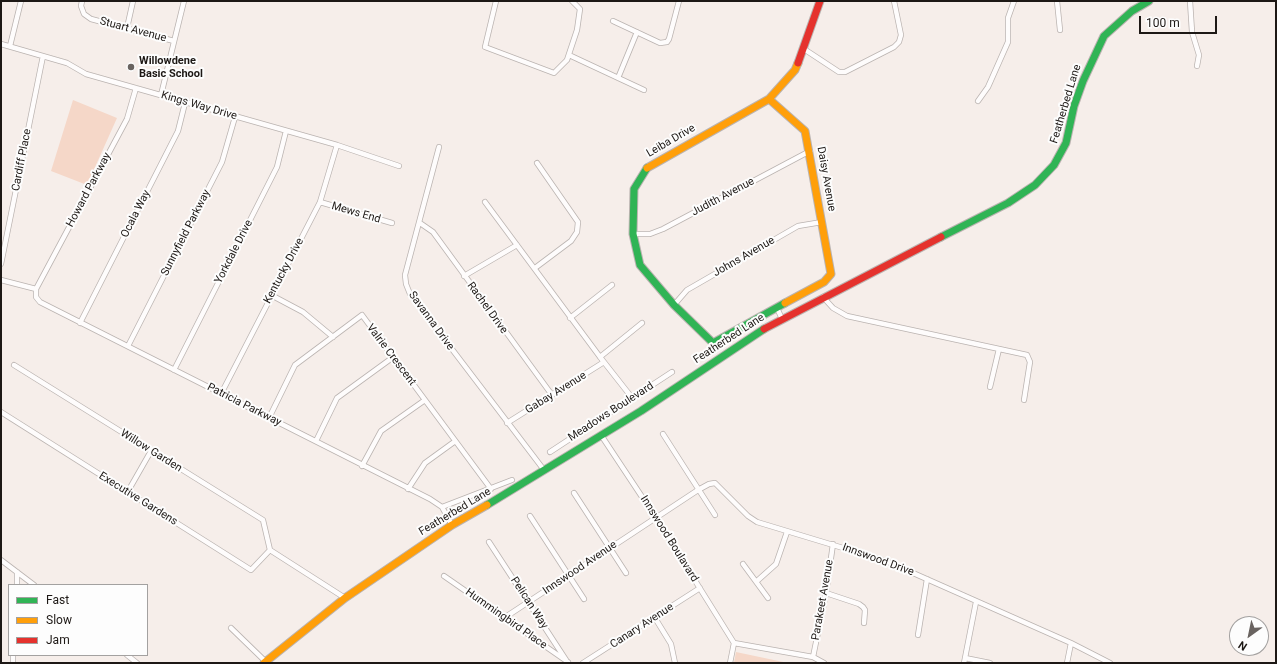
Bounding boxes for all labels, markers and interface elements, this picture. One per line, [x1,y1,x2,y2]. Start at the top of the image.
scale bar [1141,8,1219,34]
street label: Stuart Avenue [98,15,168,45]
text: 100 m [1146,16,1180,30]
place label: Willowdene Basic School [139,54,203,80]
marker: Willowdene Basic School [126,62,136,72]
street label: Featherbed Lane [1048,63,1084,145]
street label: Kings Way Drive [160,89,238,123]
street label: Leiba Drive [644,122,698,160]
street label: Cardiff Place [9,128,35,192]
street label: Daisy Avenue [814,146,838,212]
street label: Howard Parkway [64,150,114,230]
street label: Judith Avenue [689,175,757,219]
street label: Ocala Way [118,188,154,240]
street label: Sunnyfield Parkway [159,188,213,278]
street label: Mews End [330,200,382,226]
street label: Yorkdale Drive [212,218,256,286]
street label: Johns Avenue [711,234,777,280]
street label: Kentucky Drive [261,236,307,306]
street label: Rachel Drive [464,280,510,336]
street label: Savanna Drive [405,289,457,353]
street label: Featherbed Lane [691,311,767,367]
street label: Valrie Crescent [363,322,419,388]
street label: Gabay Avenue [523,369,589,417]
street label: Meadows Boulevard [566,379,656,445]
street label: Patricia Parkway [205,381,283,429]
street label: Willow Garden [118,427,184,475]
street label: Executive Gardens [96,469,180,529]
street label: Featherbed Lane [417,485,493,539]
street label: Innswood Boulavard [637,493,701,585]
street label: Innswood Avenue [540,538,620,598]
street label: Innswood Drive [840,541,916,579]
street label: Parakeet Avenue [809,559,837,641]
street label: Pelican Way [507,575,551,631]
legend [8,584,148,656]
street label: Hummingbird Place [463,586,549,652]
text: Fast [46,593,69,607]
street label: Canary Avenue [608,601,676,651]
text: Slow [46,613,72,627]
north arrow [1229,616,1269,656]
text: Jam [46,633,70,647]
text: N [1236,638,1250,653]

